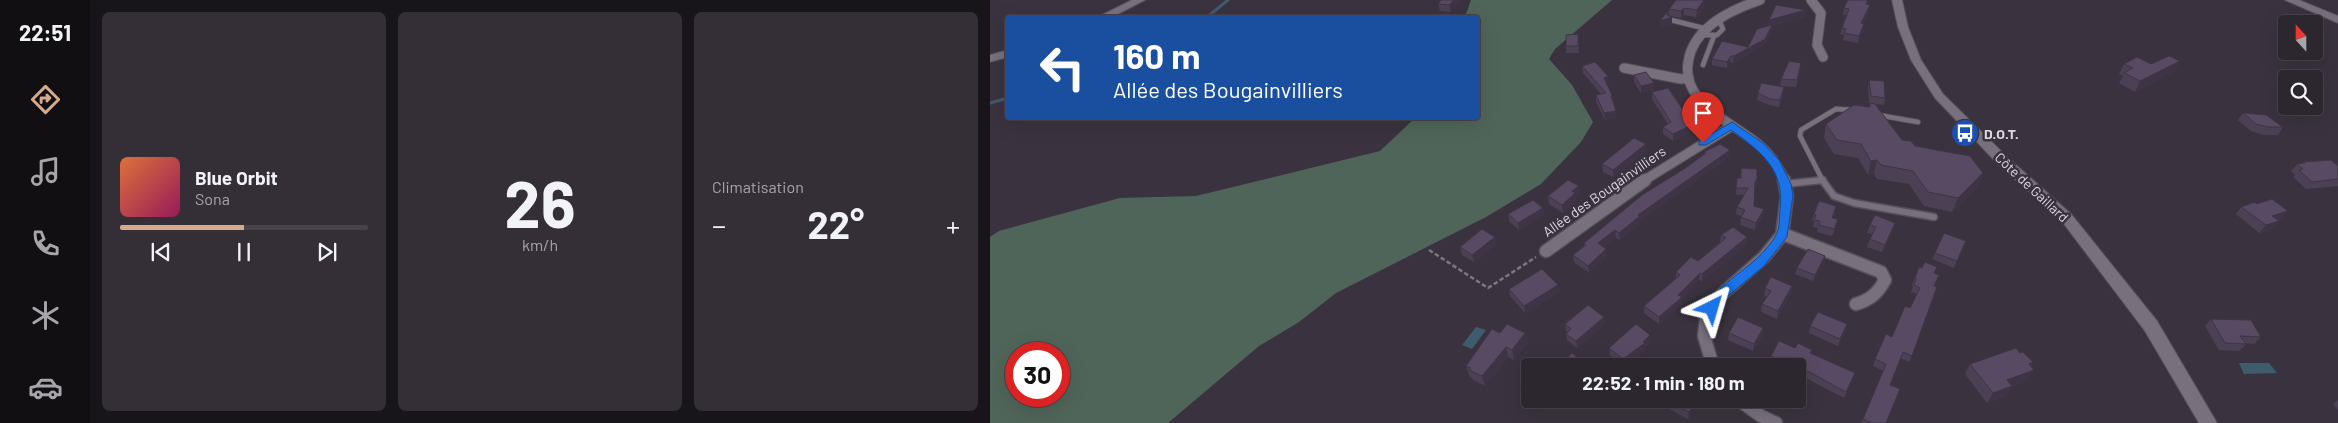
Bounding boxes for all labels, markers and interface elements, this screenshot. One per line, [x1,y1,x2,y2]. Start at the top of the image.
north arrow [2278,15,2322,60]
map controls [2278,15,2323,115]
text: 22:51 [19,19,71,45]
text: 160 m [1113,34,1200,76]
icon: left [1030,35,1095,100]
button: search [2278,70,2323,115]
text: Allée des Bougainvilliers [1113,76,1343,102]
icon: directions [28,82,63,117]
pin [1682,92,1724,143]
icon: arrive [1689,99,1717,127]
bus stop icon: D.O.T. [1950,118,1980,148]
place label: D.O.T. [1984,125,2019,142]
street label: Allée des Bougainvilliers [1539,142,1669,240]
street label: Côte de Gaillard [1992,149,2072,225]
icon: music [28,154,63,189]
text: 26 [504,163,576,241]
text: Blue Orbit [195,166,278,189]
text: Climatisation [712,177,804,196]
text: Sona [195,189,230,208]
text: 22° [808,201,864,247]
text: − [712,208,726,242]
text: + [946,208,960,242]
icon: phone [28,226,63,261]
text: km/h [522,235,558,254]
icon: previous [147,238,175,266]
icon: pause [230,238,258,266]
icon: next [313,238,341,266]
position arrow [1685,281,1737,333]
icon: climate [28,298,63,333]
speed limit sign: 30 [1005,342,1070,407]
icon: car [28,370,63,405]
text: 22:52 · 1 min · 180 m [1582,371,1745,394]

